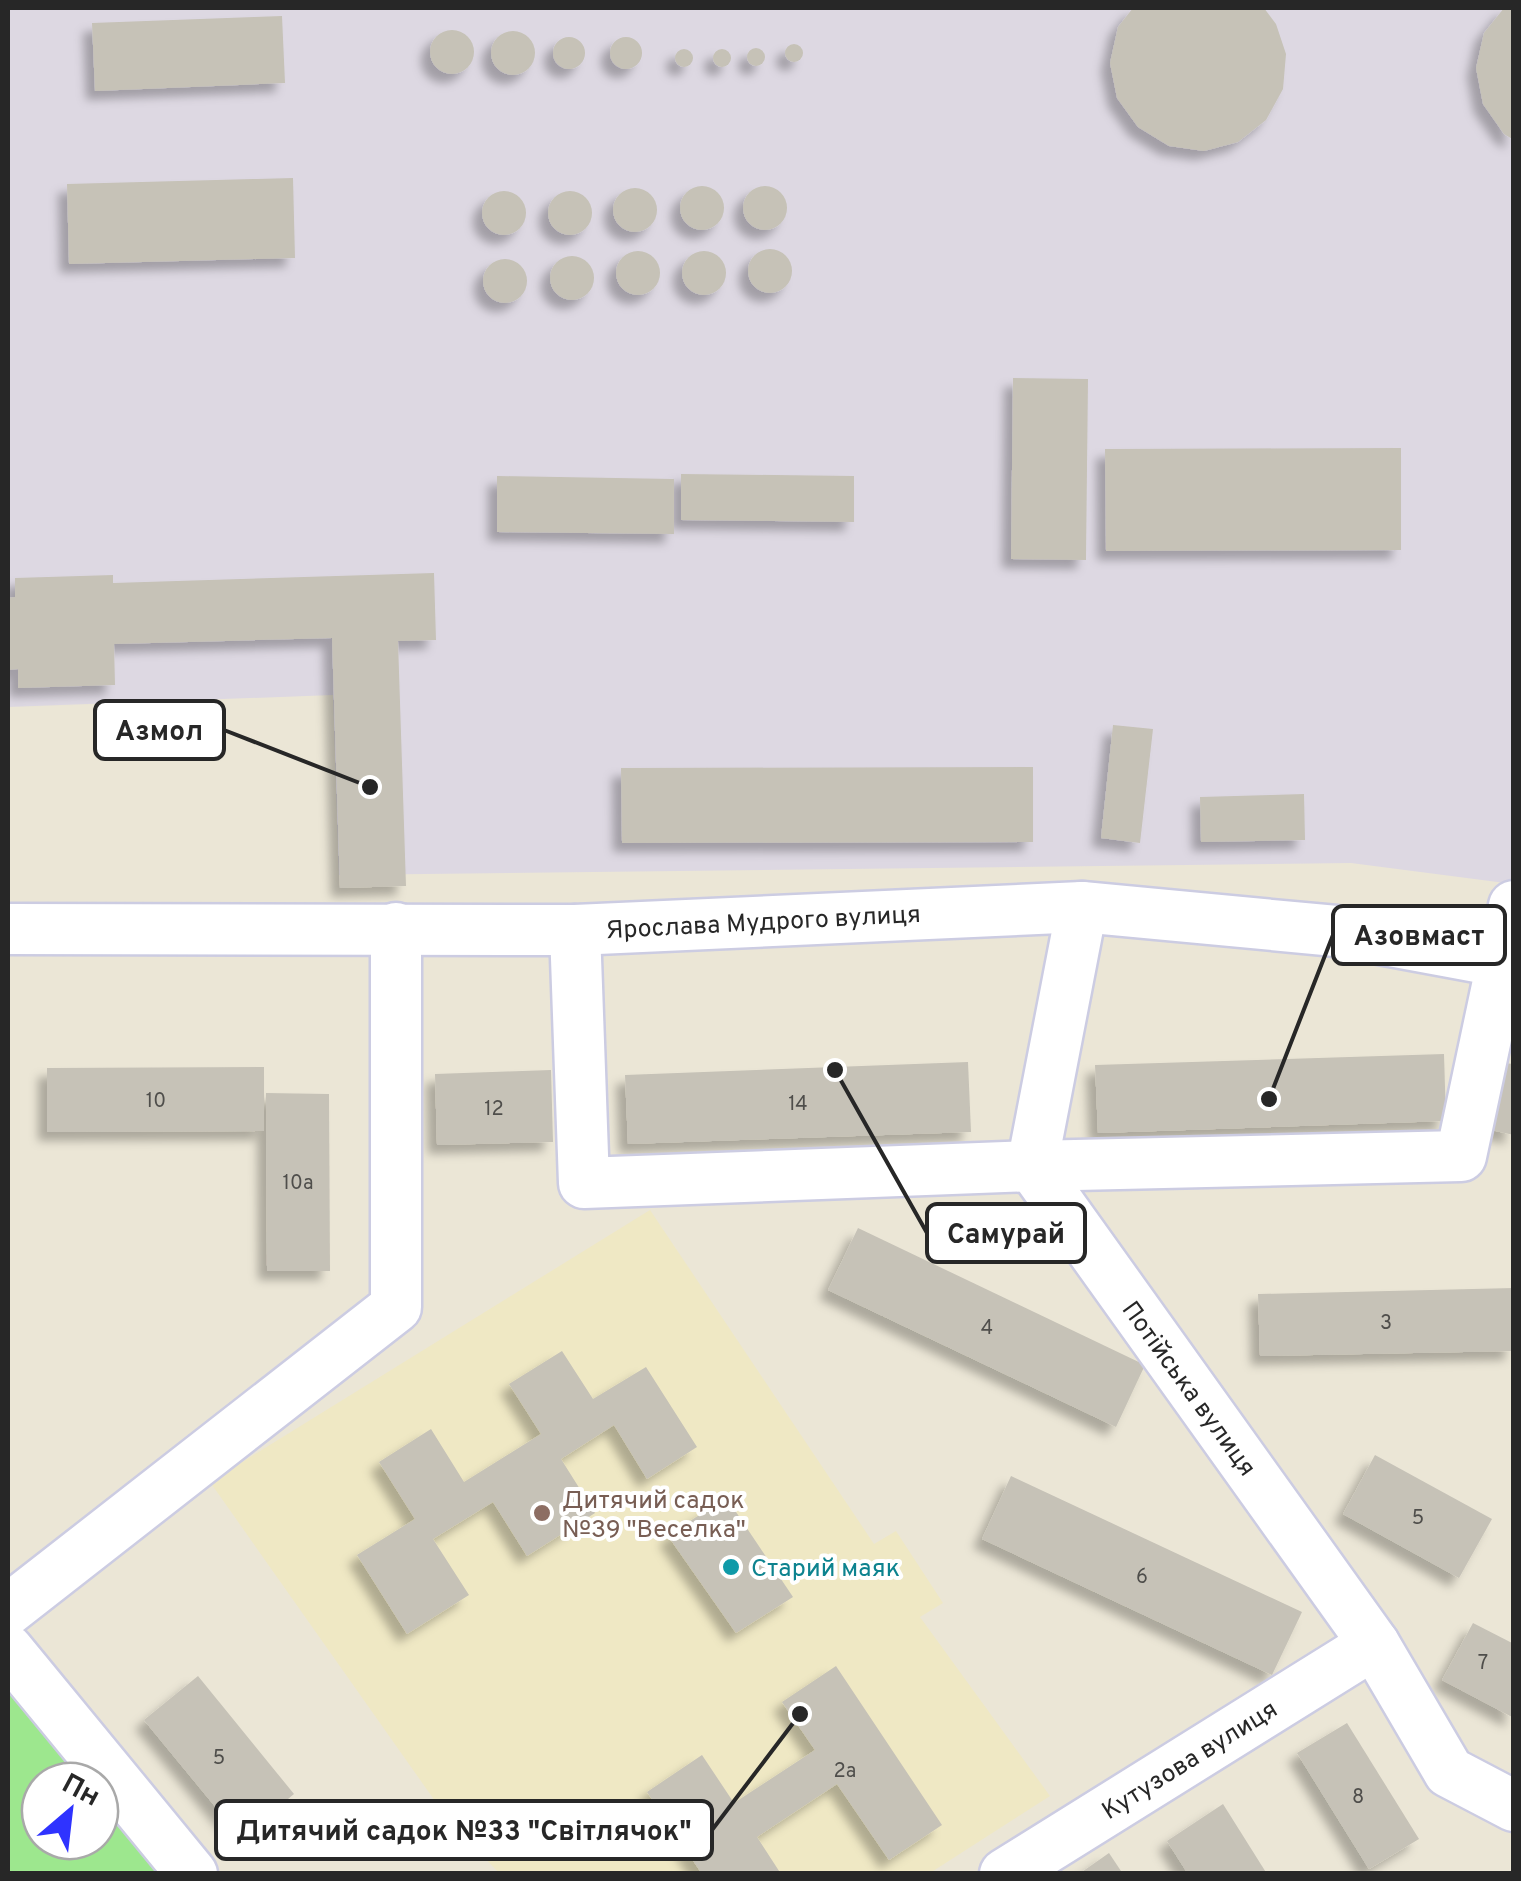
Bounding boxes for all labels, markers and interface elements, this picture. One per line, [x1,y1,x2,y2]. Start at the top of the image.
callout: Азмол [95,701,224,759]
text: Азмол [115,715,203,751]
street label: Ярослава Мудрого вулиця [605,900,922,948]
callout: Азовмаст [1333,906,1505,964]
text: Азовмаст [1353,920,1485,956]
house number: 10 [146,1089,166,1115]
house number: 14 [788,1092,808,1118]
house number: 12 [484,1097,504,1123]
house number: 10а [283,1171,313,1197]
callout: Самурай [927,1204,1085,1262]
text: Самурай [947,1218,1065,1254]
street label: Потійська вулиця [1113,1296,1262,1484]
house number: 3 [1380,1311,1392,1337]
house number: 4 [981,1316,993,1342]
place label: Дитячий садок №39 "Веселка" [562,1486,746,1547]
marker: Дитячий садок №39 "Веселка" [531,1502,553,1524]
house number: 5 [1412,1506,1424,1532]
place label: Старий маяк [751,1554,900,1586]
marker: Старий маяк [720,1556,742,1578]
house number: 6 [1136,1565,1148,1591]
house number: 7 [1478,1651,1488,1677]
street label: Кутузова вулиця [1097,1695,1284,1828]
house number: 5 [213,1746,225,1772]
house number: 2а [834,1759,856,1785]
north arrow [20,1761,120,1861]
text: Пн [55,1767,105,1816]
house number: 8 [1352,1785,1364,1811]
callout: Дитячий садок №33 "Світлячок" [216,1801,712,1859]
text: Дитячий садок №33 "Світлячок" [236,1815,692,1851]

